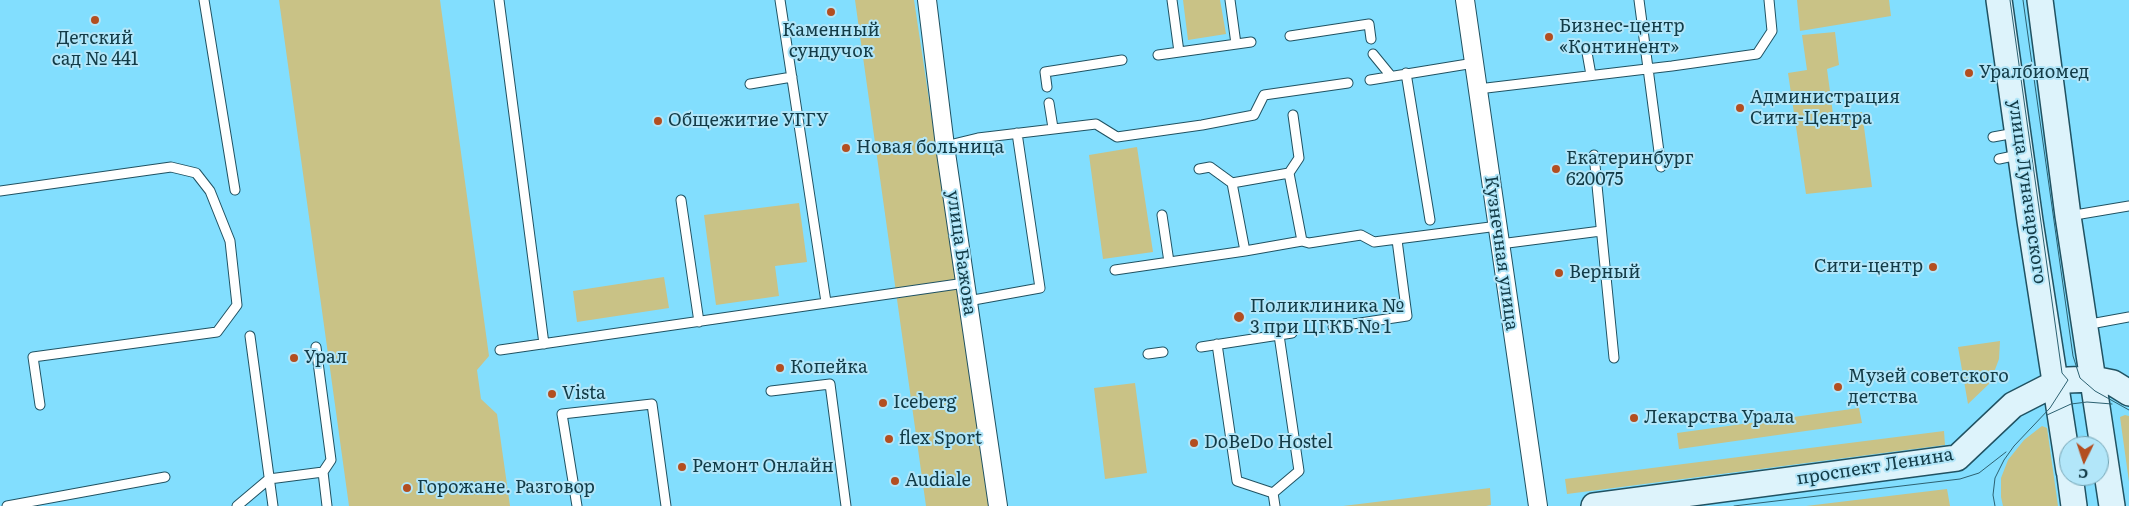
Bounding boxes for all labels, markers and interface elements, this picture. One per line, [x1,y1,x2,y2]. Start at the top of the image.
marker: Каменный сундучок [825,6,837,18]
marker: Детский сад № 441 [89,14,101,26]
place label: Бизнес-центр «Континент» [1559,16,1685,58]
place label: Каменный сундучок [782,20,880,62]
place label: Детский сад № 441 [52,28,138,70]
marker: Бизнес-центр «Континент» [1543,31,1555,43]
place label: Уралбиомед [1979,62,2089,84]
marker: Уралбиомед [1963,67,1975,79]
place label: Администрация Сити-Центра [1750,87,1900,130]
street label: улица Луначарского [2003,99,2051,285]
marker: Администрация Сити-Центра [1734,102,1746,114]
place label: Общежитие УГГУ [668,110,828,132]
marker: Общежитие УГГУ [652,115,664,127]
place label: Новая больница [856,137,1004,159]
marker: Новая больница [840,142,852,154]
place label: Екатеринбург 620075 [1566,148,1694,190]
marker: Екатеринбург 620075 [1550,163,1562,175]
street label: Кузнечная улица [1479,174,1523,332]
street label: улица Бажова [942,189,980,317]
place label: Сити-центр [1814,256,1923,278]
marker: Сити-центр [1927,261,1939,273]
place label: Верный [1569,262,1641,284]
marker: Верный [1553,267,1565,279]
place label: Поликлиника № 3 при ЦГКБ № 1 [1250,296,1404,338]
marker: Поликлиника № 3 при ЦГКБ № 1 [1232,310,1246,324]
place label: Урал [304,347,347,369]
marker: Урал [288,352,300,364]
place label: Копейка [790,357,868,379]
marker: Копейка [774,362,786,374]
place label: Музей советского детства [1848,366,2009,408]
marker: Музей советского детства [1832,381,1844,393]
place label: Vista [562,383,606,405]
marker: Vista [546,388,558,400]
place label: Iceberg [893,392,957,414]
marker: Iceberg [877,397,889,409]
place label: Лекарства Урала [1644,407,1794,429]
marker: Лекарства Урала [1628,412,1640,424]
place label: flex Sport [899,428,982,450]
place label: DoBeDo Hostel [1204,432,1333,454]
marker: flex Sport [883,433,895,445]
north arrow [2059,436,2109,486]
marker: DoBeDo Hostel [1188,437,1200,449]
street label: проспект Ленина [1795,444,1955,490]
place label: Ремонт Онлайн [692,456,834,478]
marker: Ремонт Онлайн [676,461,688,473]
text: С [2077,465,2089,485]
place label: Audiale [905,470,971,492]
marker: Audiale [889,475,901,487]
place label: Горожане. Разговор [417,477,595,499]
marker: Горожане. Разговор [401,482,413,494]

